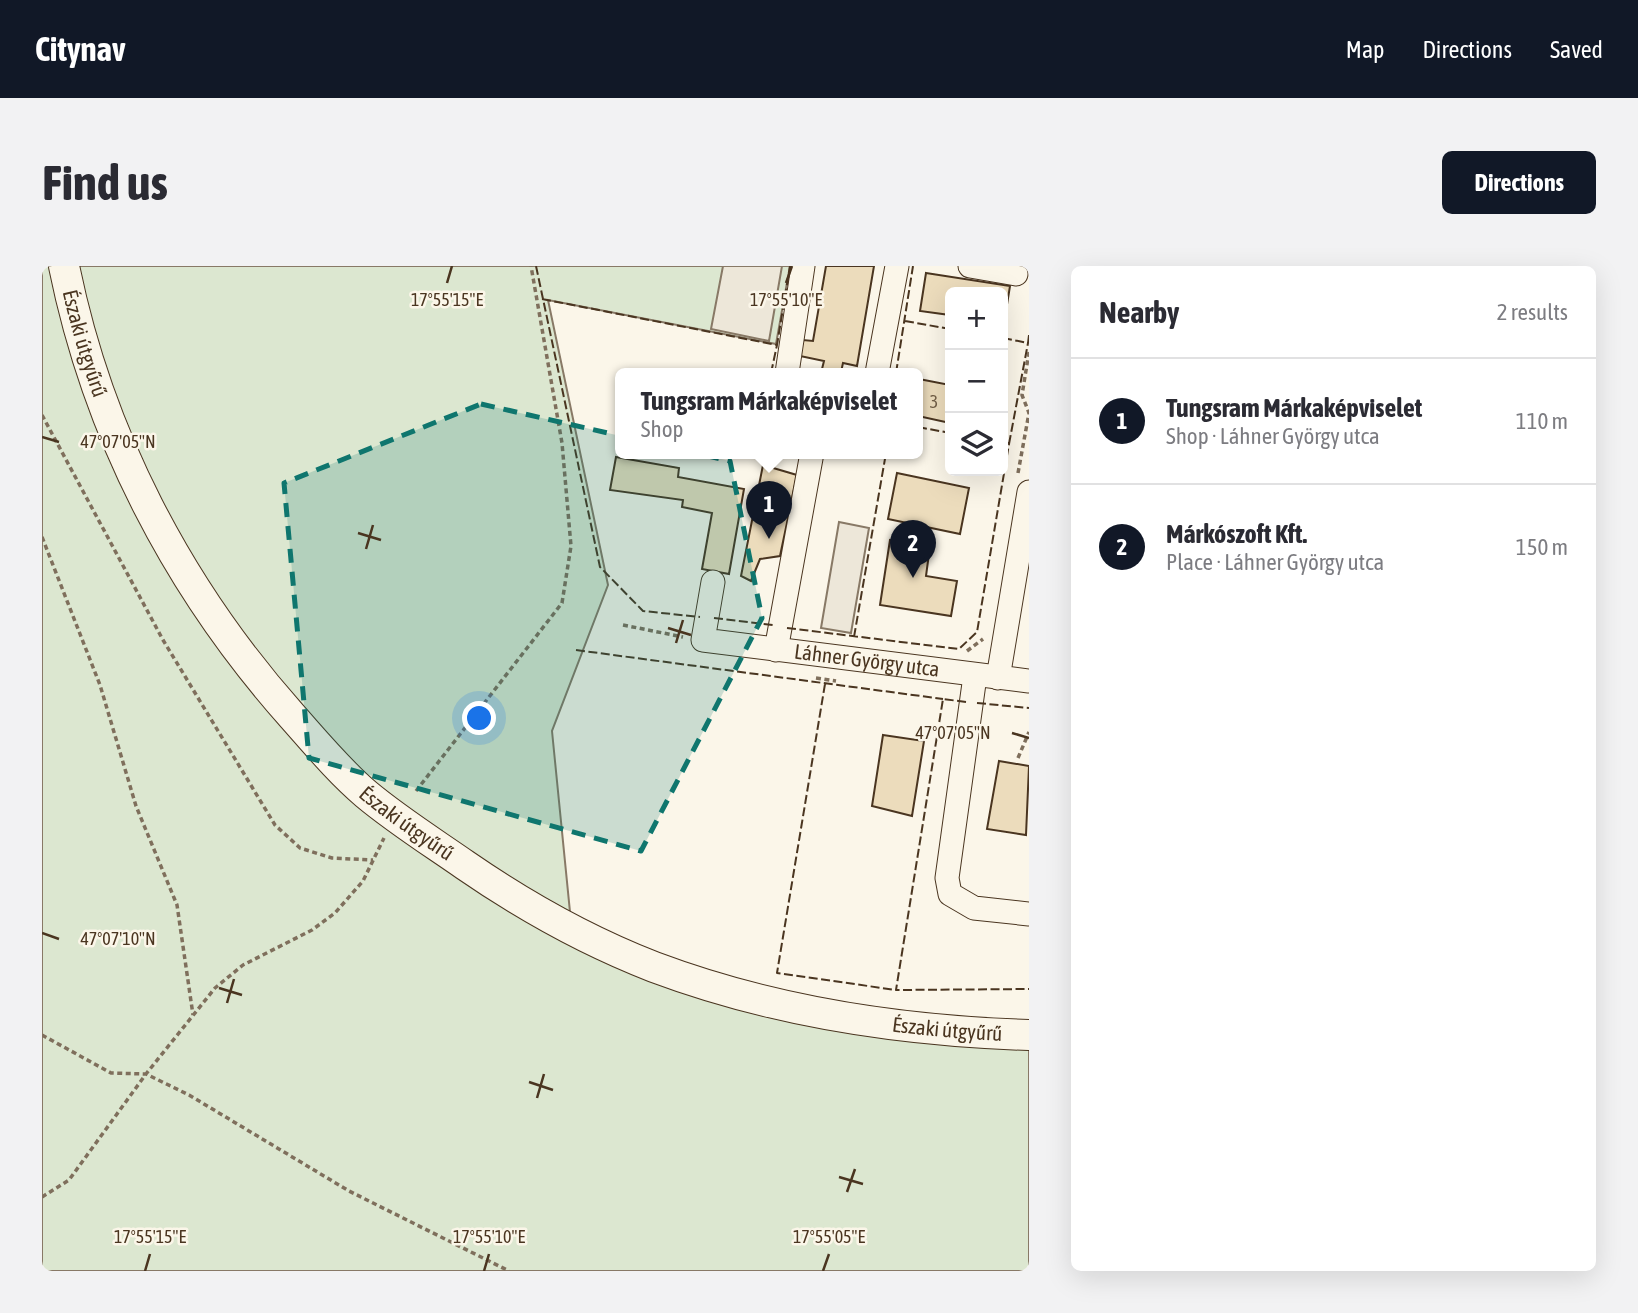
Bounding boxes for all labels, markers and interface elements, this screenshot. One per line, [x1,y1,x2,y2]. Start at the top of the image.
text: Citynav [35,30,126,68]
text: Map [1346,36,1384,63]
text: Directions [1422,36,1512,63]
text: Saved [1550,36,1603,63]
button: Directions [1442,151,1596,214]
text: Find us [42,154,168,210]
street label: Északi útgyűrű [59,287,113,400]
map controls [945,287,1008,476]
button: + [945,287,1008,350]
text: 17°55'15"E [411,289,483,310]
text: 17°55'10"E [750,289,822,310]
text: Nearby [1099,295,1179,329]
text: 2 results [1497,299,1568,325]
button: − [945,350,1008,413]
popup [615,368,923,459]
text: Tungsram Márkaképviselet [641,386,897,416]
house number: 3 [930,391,938,412]
text: Tungsram Márkaképviselet [1166,393,1422,423]
text: 1 [1117,408,1127,434]
text: 110 m [1516,408,1568,434]
button: layers [945,413,1008,476]
text: Shop [641,416,683,442]
text: Shop · Láhner György utca [1166,423,1380,449]
text: 47°07'05"N [80,431,156,452]
pin: 1 [746,481,792,539]
text: Márkószoft Kft. [1166,519,1307,549]
pin: 2 [890,520,936,578]
text: 2 [1117,534,1127,560]
text: 150 m [1516,534,1568,560]
text: Place · Láhner György utca [1166,549,1384,575]
street label: Láhner György utca [793,639,941,681]
your location [462,701,496,735]
text: 47°07'05"N [915,722,991,743]
street label: Északi útgyűrű [355,781,459,865]
text: 47°07'10"N [80,928,156,949]
street label: Északi útgyűrű [891,1012,1003,1045]
text: 17°55'15"E [114,1226,186,1247]
text: 17°55'10"E [453,1226,525,1247]
text: 17°55'05"E [793,1226,865,1247]

